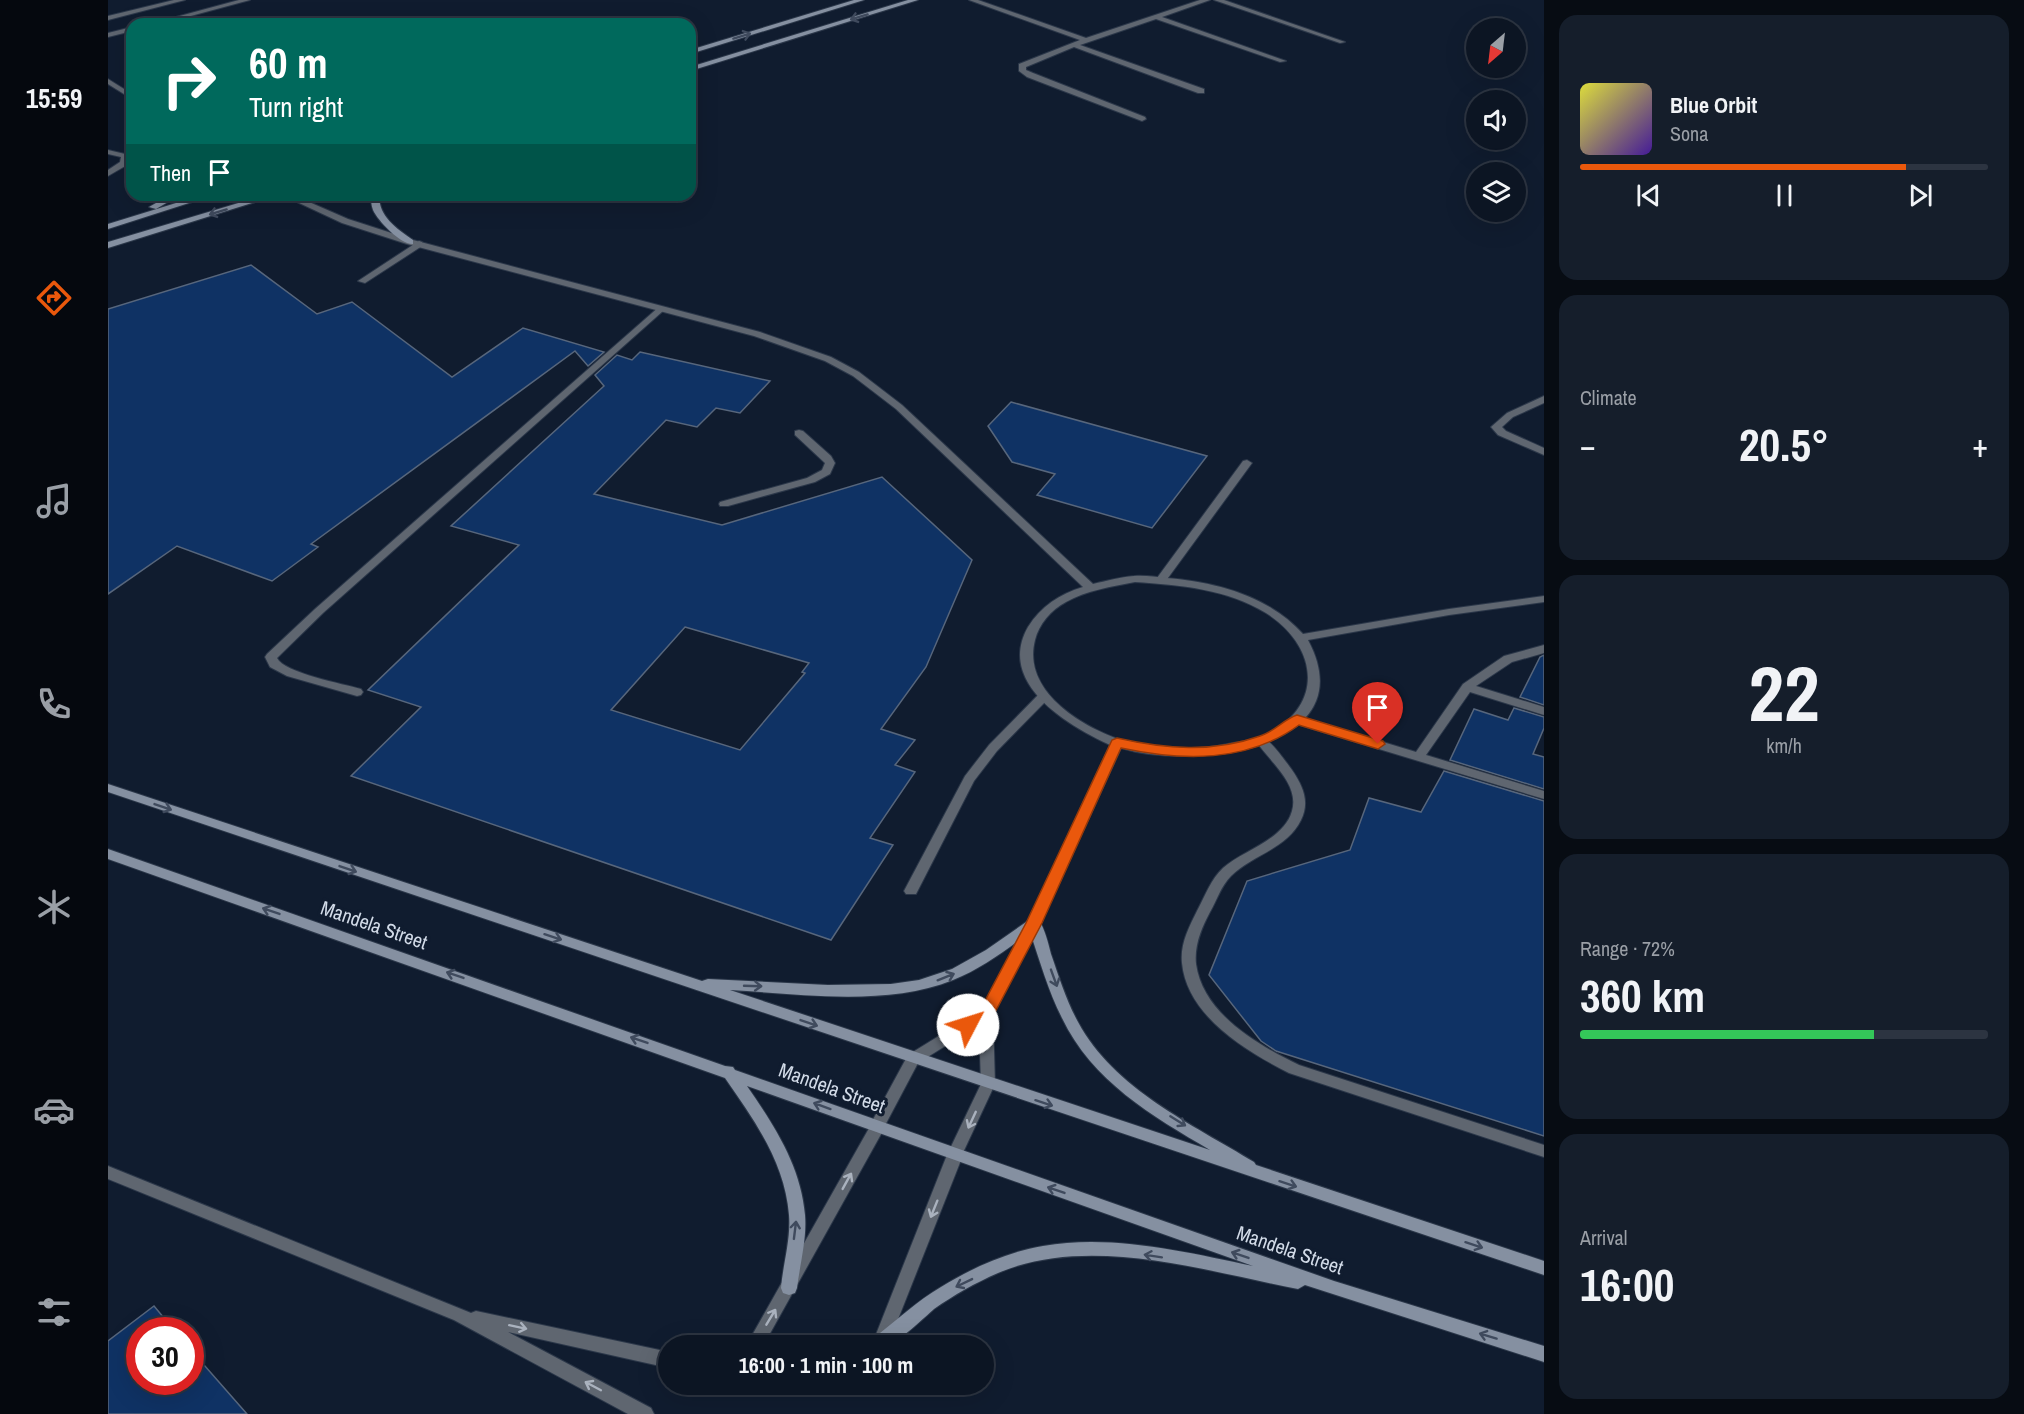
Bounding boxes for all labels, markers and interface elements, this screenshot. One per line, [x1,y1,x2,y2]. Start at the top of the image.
one-way arrow [850,12,869,23]
north arrow [1466,18,1526,78]
map controls [1466,18,1526,222]
one-way arrow [732,30,751,41]
text: 60 m [249,35,328,91]
icon: right [150,42,228,120]
text: 15:59 [26,80,82,116]
text: Turn right [249,89,343,125]
button: sound [1466,90,1526,150]
text: Blue Orbit [1670,90,1757,120]
text: Sona [1670,120,1708,147]
icon: arrive [203,156,236,189]
text: Then [150,158,191,188]
button: layers [1466,162,1526,222]
icon: previous [1632,179,1665,212]
icon: pause [1768,179,1801,212]
icon: next [1904,179,1937,212]
one-way arrow [209,207,228,218]
icon: directions [33,277,75,319]
text: Climate [1580,384,1637,411]
text: 20.5° [1739,414,1829,475]
text: − [1580,423,1596,467]
text: + [1972,423,1988,467]
icon: music [33,480,75,522]
text: 22 [1748,640,1820,745]
pin [1352,682,1403,744]
icon: phone [33,683,75,725]
icon: arrive [1361,691,1394,724]
text: km/h [1766,732,1802,759]
one-way arrow [154,802,172,813]
one-way arrow [338,864,357,875]
icon: climate [33,886,75,928]
street label: Mandela Street [317,894,432,956]
one-way arrow [262,904,281,915]
one-way arrow [543,932,562,943]
text: Range · 72% [1580,935,1675,962]
text: 360 km [1580,965,1705,1026]
one-way arrow [1049,968,1060,987]
one-way arrow [446,969,465,980]
one-way arrow [936,971,955,982]
one-way arrow [743,980,763,991]
position arrow [936,993,1000,1057]
one-way arrow [799,1019,818,1030]
one-way arrow [630,1034,649,1045]
street label: Mandela Street [775,1056,889,1119]
icon: car [33,1089,75,1131]
one-way arrow [1034,1098,1053,1109]
one-way arrow [814,1100,832,1111]
one-way arrow [965,1110,977,1128]
one-way arrow [1169,1115,1186,1127]
one-way arrow [842,1173,853,1191]
one-way arrow [1279,1179,1297,1190]
one-way arrow [1047,1184,1066,1195]
one-way arrow [928,1199,939,1218]
street label: Mandela Street [1233,1219,1348,1281]
one-way arrow [790,1220,801,1240]
text: Arrival [1580,1224,1627,1251]
one-way arrow [1464,1240,1483,1251]
one-way arrow [1231,1248,1249,1259]
one-way arrow [1143,1251,1163,1262]
text: 16:00 [1580,1254,1674,1315]
one-way arrow [955,1277,973,1289]
icon: filters [33,1291,75,1333]
one-way arrow [766,1309,778,1326]
speed limit sign: 30 [126,1317,204,1395]
one-way arrow [507,1322,527,1333]
one-way arrow [1479,1330,1498,1341]
text: 16:00 · 1 min · 100 m [739,1350,913,1380]
one-way arrow [585,1380,602,1392]

